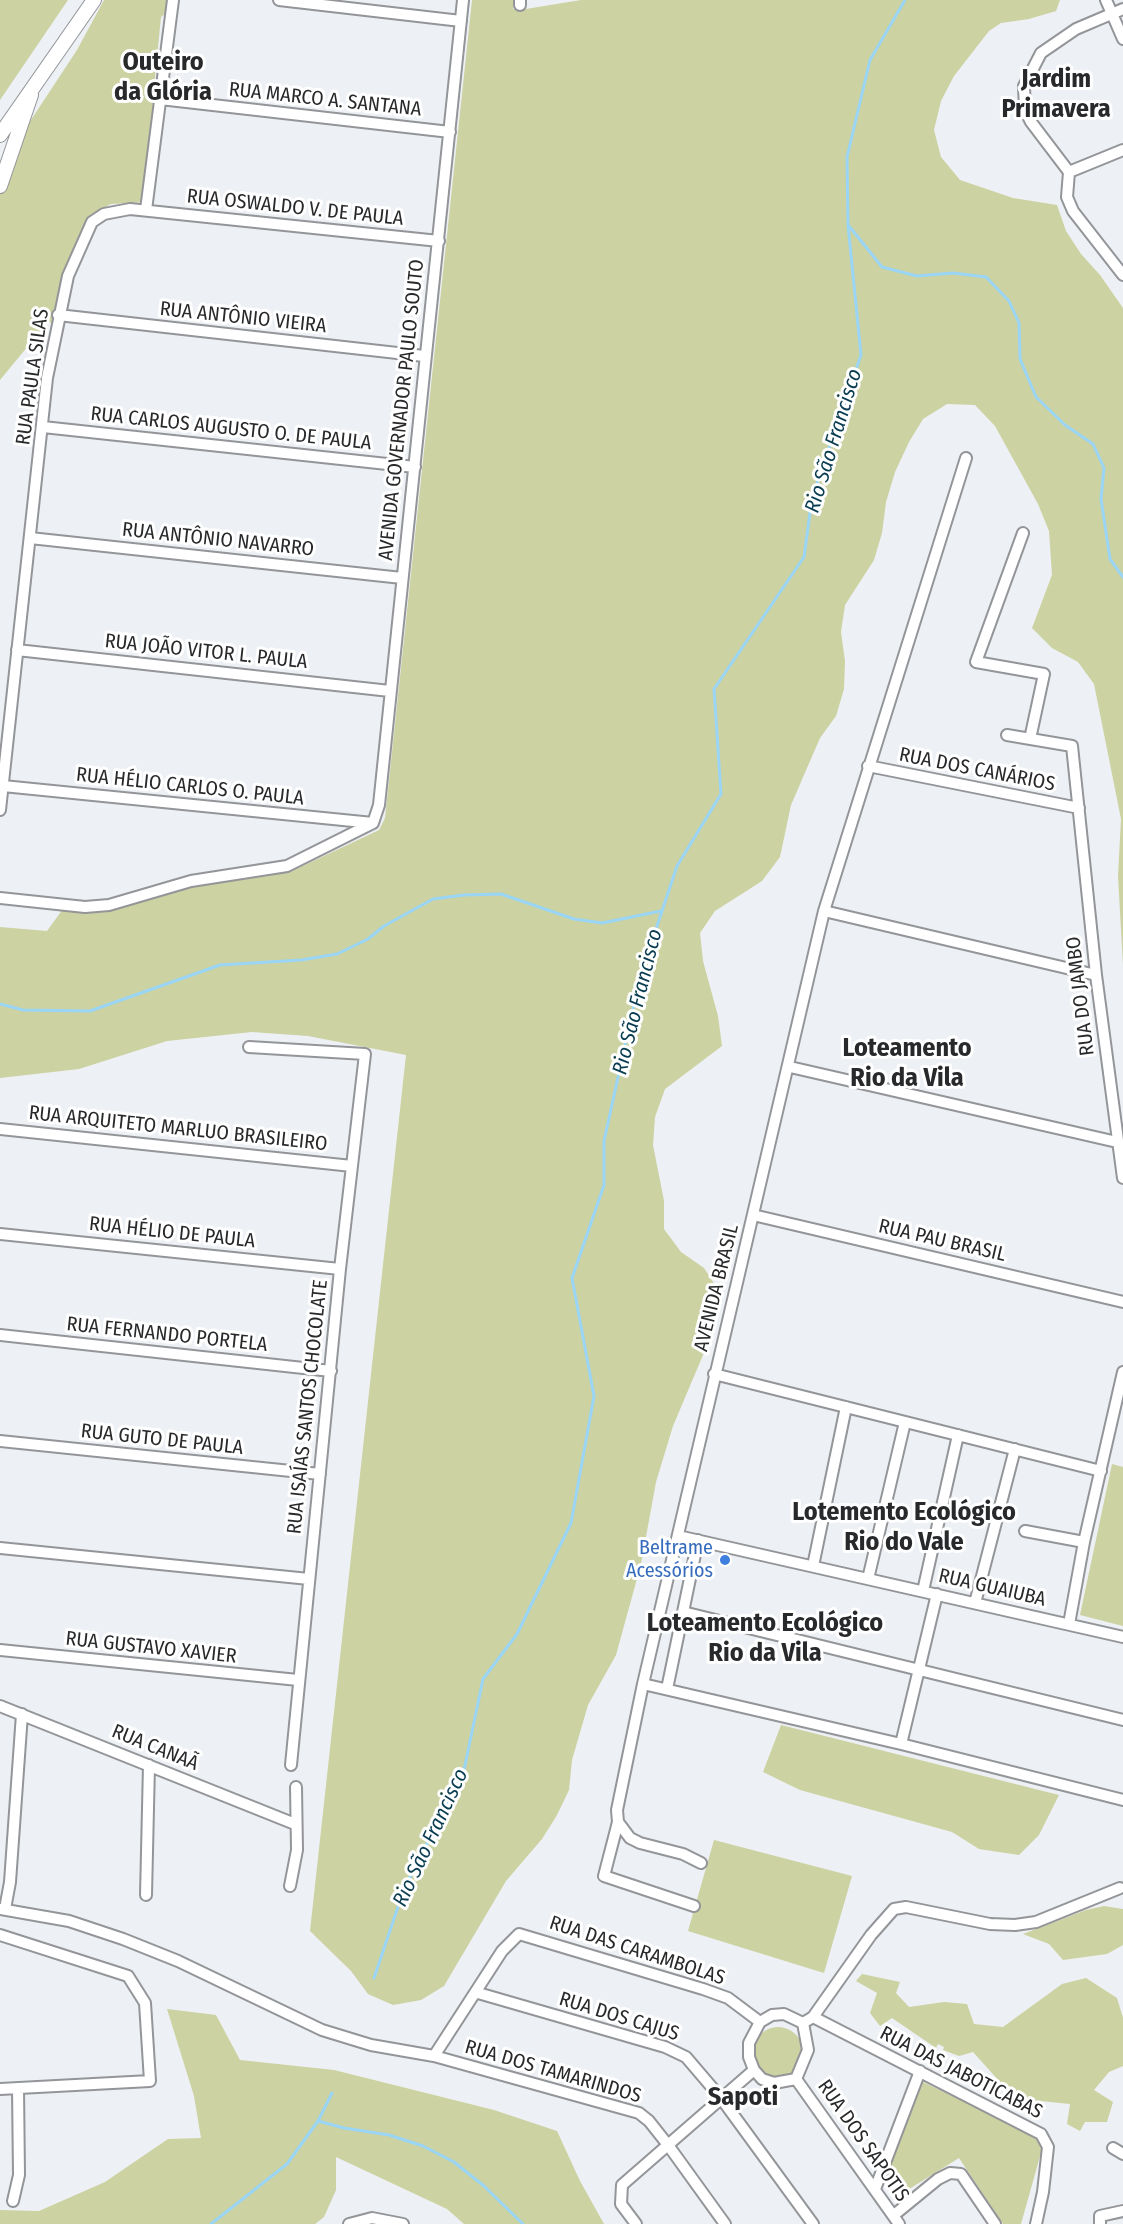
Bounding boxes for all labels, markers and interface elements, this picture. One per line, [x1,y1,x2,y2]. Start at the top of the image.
district label: Outeiro da Glória [114,47,212,108]
district label: Jardim Primavera [1001,64,1111,125]
street label: RUA MARCO A. SANTANA [228,78,422,122]
street label: RUA OSWALDO V. DE PAULA [186,185,404,231]
street label: AVENIDA GOVERNADOR PAULO SOUTO [374,258,430,562]
street label: RUA ANTÔNIO VIEIRA [158,297,328,339]
street label: RUA PAULA SILAS [12,307,54,447]
water label: Rio São Francisco [800,366,868,516]
street label: RUA CARLOS AUGUSTO O. DE PAULA [89,402,373,456]
street label: RUA ANTÔNIO NAVARRO [121,518,315,562]
street label: RUA JOÃO VITOR L. PAULA [104,629,308,675]
street label: RUA DOS CANÁRIOS [897,743,1057,797]
street label: RUA HÉLIO CARLOS O. PAULA [75,763,305,811]
water label: Rio São Francisco [608,927,668,1077]
street label: RUA DO JAMBO [1062,935,1100,1057]
district label: Loteamento Rio da Vila [842,1033,972,1094]
street label: RUA ARQUITETO MARLUO BRASILEIRO [27,1101,329,1157]
street label: RUA HÉLIO DE PAULA [88,1212,256,1254]
street label: RUA PAU BRASIL [876,1215,1008,1267]
street label: AVENIDA BRASIL [690,1222,744,1354]
street label: RUA ISAÍAS SANTOS CHOCOLATE [283,1278,333,1536]
street label: RUA FERNANDO PORTELA [65,1313,269,1357]
street label: RUA GUTO DE PAULA [80,1420,244,1460]
district label: Lotemento Ecológico Rio do Vale [792,1497,1016,1558]
place label: Beltrame Acessórios [626,1536,713,1583]
marker: Beltrame Acessórios [718,1553,732,1567]
street label: RUA GUAIUBA [936,1564,1048,1612]
district label: Loteamento Ecológico Rio da Vila [647,1608,883,1670]
street label: RUA GUSTAVO XAVIER [64,1627,238,1669]
street label: RUA CANAÃ [108,1720,202,1776]
water label: Rio São Francisco [388,1765,474,1911]
street label: RUA DAS CARAMBOLAS [546,1911,728,1991]
street label: RUA DOS CAJUS [556,1987,682,2047]
street label: RUA DAS JABOTICABAS [876,2022,1046,2124]
street label: RUA DOS TAMARINDOS [462,2035,644,2109]
street label: RUA DOS SAPOTIS [812,2075,914,2207]
district label: Sapoti [708,2082,778,2114]

